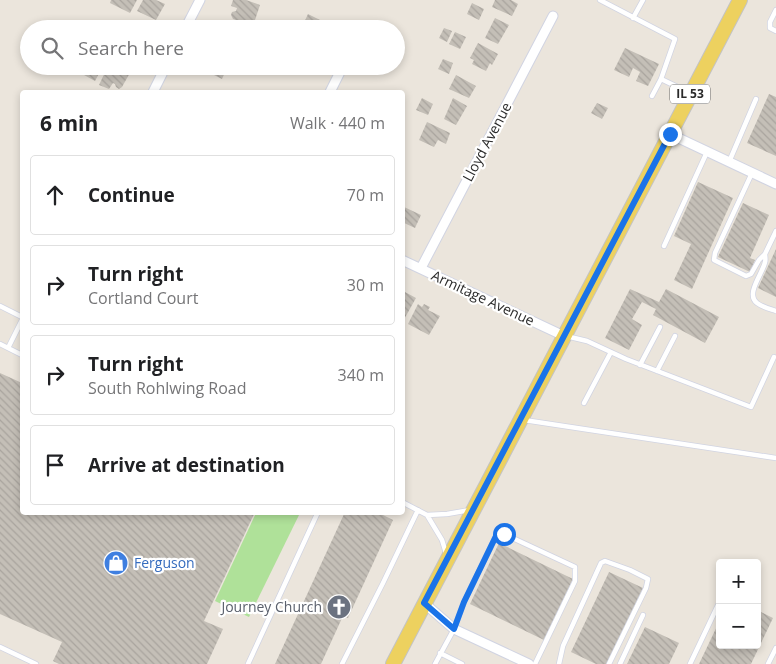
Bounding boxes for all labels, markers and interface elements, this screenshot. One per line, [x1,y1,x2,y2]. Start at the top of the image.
search box [20,20,405,75]
icon: search [38,34,66,62]
text: Search here [78,35,184,61]
road number: IL 53 [670,85,710,104]
street label: Lloyd Avenue [458,99,515,185]
text: 6 min [40,109,98,137]
text: Walk · 440 m [290,112,385,134]
route end [659,123,682,146]
icon: ahead [41,181,69,209]
text: Continue [88,182,175,208]
text: 70 m [347,184,384,206]
text: Turn right [88,261,183,287]
street label: Armitage Avenue [429,265,538,330]
icon: right [41,271,69,299]
text: 30 m [347,274,384,296]
text: Cortland Court [88,287,198,309]
text: Turn right [88,351,183,377]
icon: right [41,361,69,389]
text: 340 m [338,364,384,386]
text: South Rohlwing Road [88,377,247,399]
icon: arrive [41,451,69,479]
text: Arrive at destination [88,452,285,478]
route start [493,523,516,546]
shop icon: Ferguson [103,550,129,576]
place label: Ferguson [134,553,195,572]
map controls [716,559,761,649]
button: + [716,559,761,604]
church icon: Journey Church [326,594,352,620]
place label: Journey Church [219,597,322,616]
button: − [716,604,761,649]

